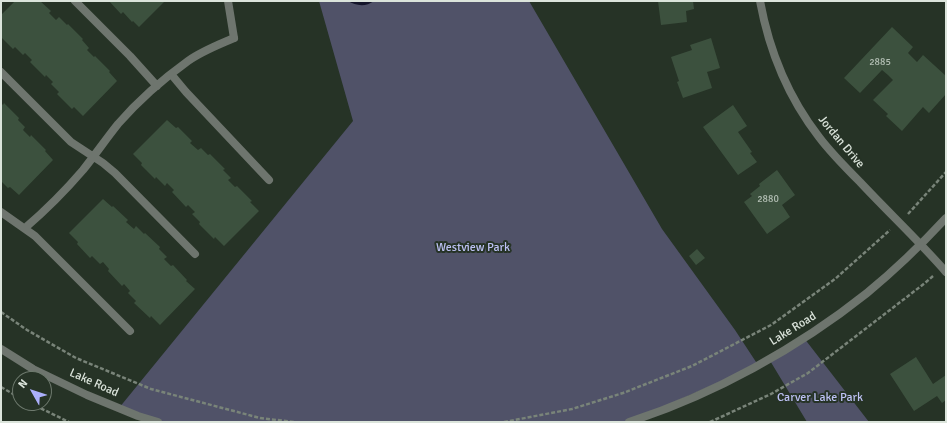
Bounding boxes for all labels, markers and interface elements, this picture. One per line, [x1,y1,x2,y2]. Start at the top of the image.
house number: 2885 [869,56,891,68]
street label: Jordan Drive [815,113,867,171]
house number: 2880 [757,193,779,205]
park label: Westview Park [436,241,510,255]
street label: Lake Road [767,309,819,349]
street label: Lake Road [67,366,121,400]
north arrow [12,371,52,411]
text: N [16,377,31,391]
park label: Carver Lake Park [777,391,863,405]

